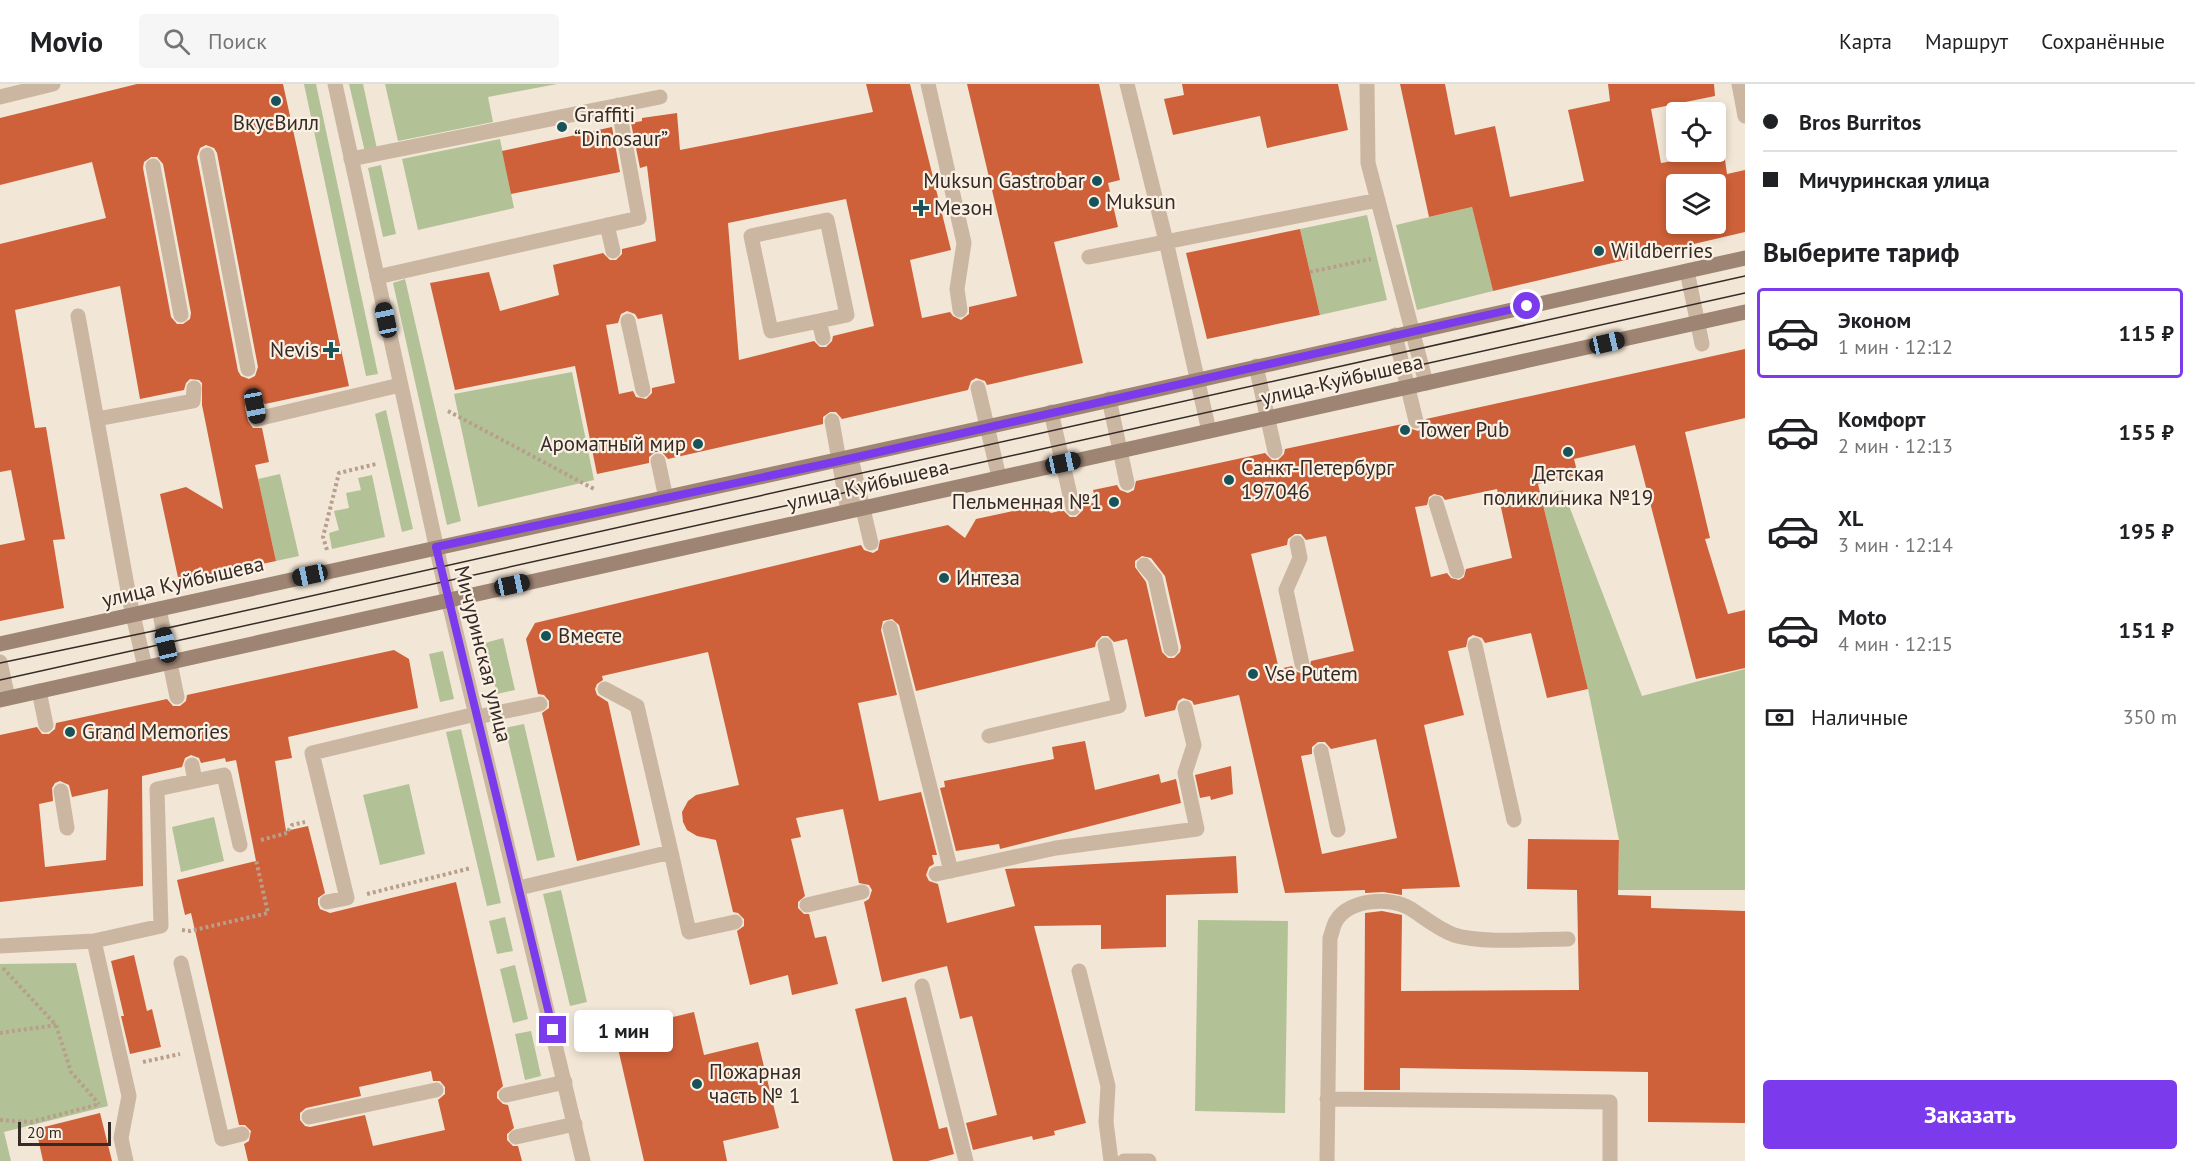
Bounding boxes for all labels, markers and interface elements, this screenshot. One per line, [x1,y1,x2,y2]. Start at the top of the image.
search box [139,14,559,68]
text: Movio [30,23,103,60]
icon: search [160,25,193,58]
text: Поиск [208,27,267,55]
text: Карта [1839,28,1892,55]
text: Маршрут [1925,28,2008,55]
text: Сохранённые [2041,28,2165,55]
marker: ВкусВилл [269,94,283,108]
place label: Graffiti “Dinosaur” [574,101,668,152]
map controls [1666,102,1726,234]
button: locate [1666,102,1726,162]
text: Bros Burritos [1799,108,1921,136]
place label: ВкусВилл [233,109,319,136]
marker: Graffiti “Dinosaur” [555,120,569,134]
text: Мичуринская улица [1799,166,1990,194]
place label: Muksun Gastrobar [923,167,1085,194]
marker: Muksun Gastrobar [1090,174,1104,188]
button: layers [1666,174,1726,234]
place label: Muksun [1106,188,1176,215]
place label: Мезон [934,194,993,221]
marker: Muksun [1087,195,1101,209]
marker: Мезон [912,199,930,217]
text: Выберите тариф [1763,235,1959,269]
place label: Wildberries [1611,237,1713,264]
marker: Wildberries [1592,244,1606,258]
route start [1513,292,1540,319]
car [373,301,399,339]
icon: car [1766,306,1820,360]
text: Эконом [1838,306,1911,334]
text: 115 ₽ [2119,319,2174,347]
car [1587,330,1627,356]
text: 1 мин · 12:12 [1838,334,1953,360]
place label: Nevis [270,336,319,363]
marker: Nevis [324,343,338,357]
street label: улица Куйбышева [1258,348,1425,411]
car [243,387,267,425]
icon: car [1766,405,1820,459]
text: Комфорт [1838,405,1926,433]
place label: Tower Pub [1417,416,1509,443]
text: 155 ₽ [2119,418,2174,446]
marker: Tower Pub [1398,423,1412,437]
place label: Ароматный мир [540,430,686,457]
text: 2 мин · 12:13 [1838,433,1953,459]
marker: Ароматный мир [691,437,705,451]
marker: Детская поликлиника №19 [1561,445,1575,459]
car [1044,450,1082,476]
street label: улица Куйбышева [784,453,951,516]
place label: Санкт-Петербург 197046 [1241,454,1394,505]
place label: Детская поликлиника №19 [1483,460,1653,511]
marker: Санкт-Петербург 197046 [1222,473,1236,487]
place label: Пельменная №1 [952,488,1102,515]
marker: Пельменная №1 [1107,495,1121,509]
icon: car [1766,504,1820,558]
text: XL [1838,504,1863,532]
text: 195 ₽ [2119,517,2174,545]
text: 3 мин · 12:14 [1838,532,1953,558]
street label: улица Куйбышева [99,550,266,613]
car [291,562,329,588]
street label: Мичуринская улица [448,563,519,745]
place label: Интеза [956,564,1020,591]
marker: Интеза [937,571,951,585]
car [493,572,531,598]
icon: car [1766,603,1820,657]
text: Moto [1838,603,1887,631]
text: 151 ₽ [2119,616,2174,644]
place label: Вместе [558,622,622,649]
car [153,625,179,665]
marker: Вместе [539,629,553,643]
text: 4 мин · 12:15 [1838,631,1953,657]
place label: Vse Putem [1264,660,1358,687]
marker: Vse Putem [1246,667,1260,681]
icon: cash [1763,701,1796,734]
text: Наличные [1811,703,1908,731]
text: 350 m [2123,704,2177,730]
place label: Grand Memories [82,718,229,745]
marker: Grand Memories [63,725,77,739]
callout: 1 мин [574,1009,673,1051]
route end [539,1016,566,1043]
text: 1 мин [598,1018,649,1044]
place label: Пожарная часть № 1 [709,1058,801,1109]
marker: Пожарная часть № 1 [690,1077,704,1091]
button: Заказать [1763,1080,2177,1149]
scale bar [18,1119,111,1146]
text: 20 m [27,1122,62,1142]

